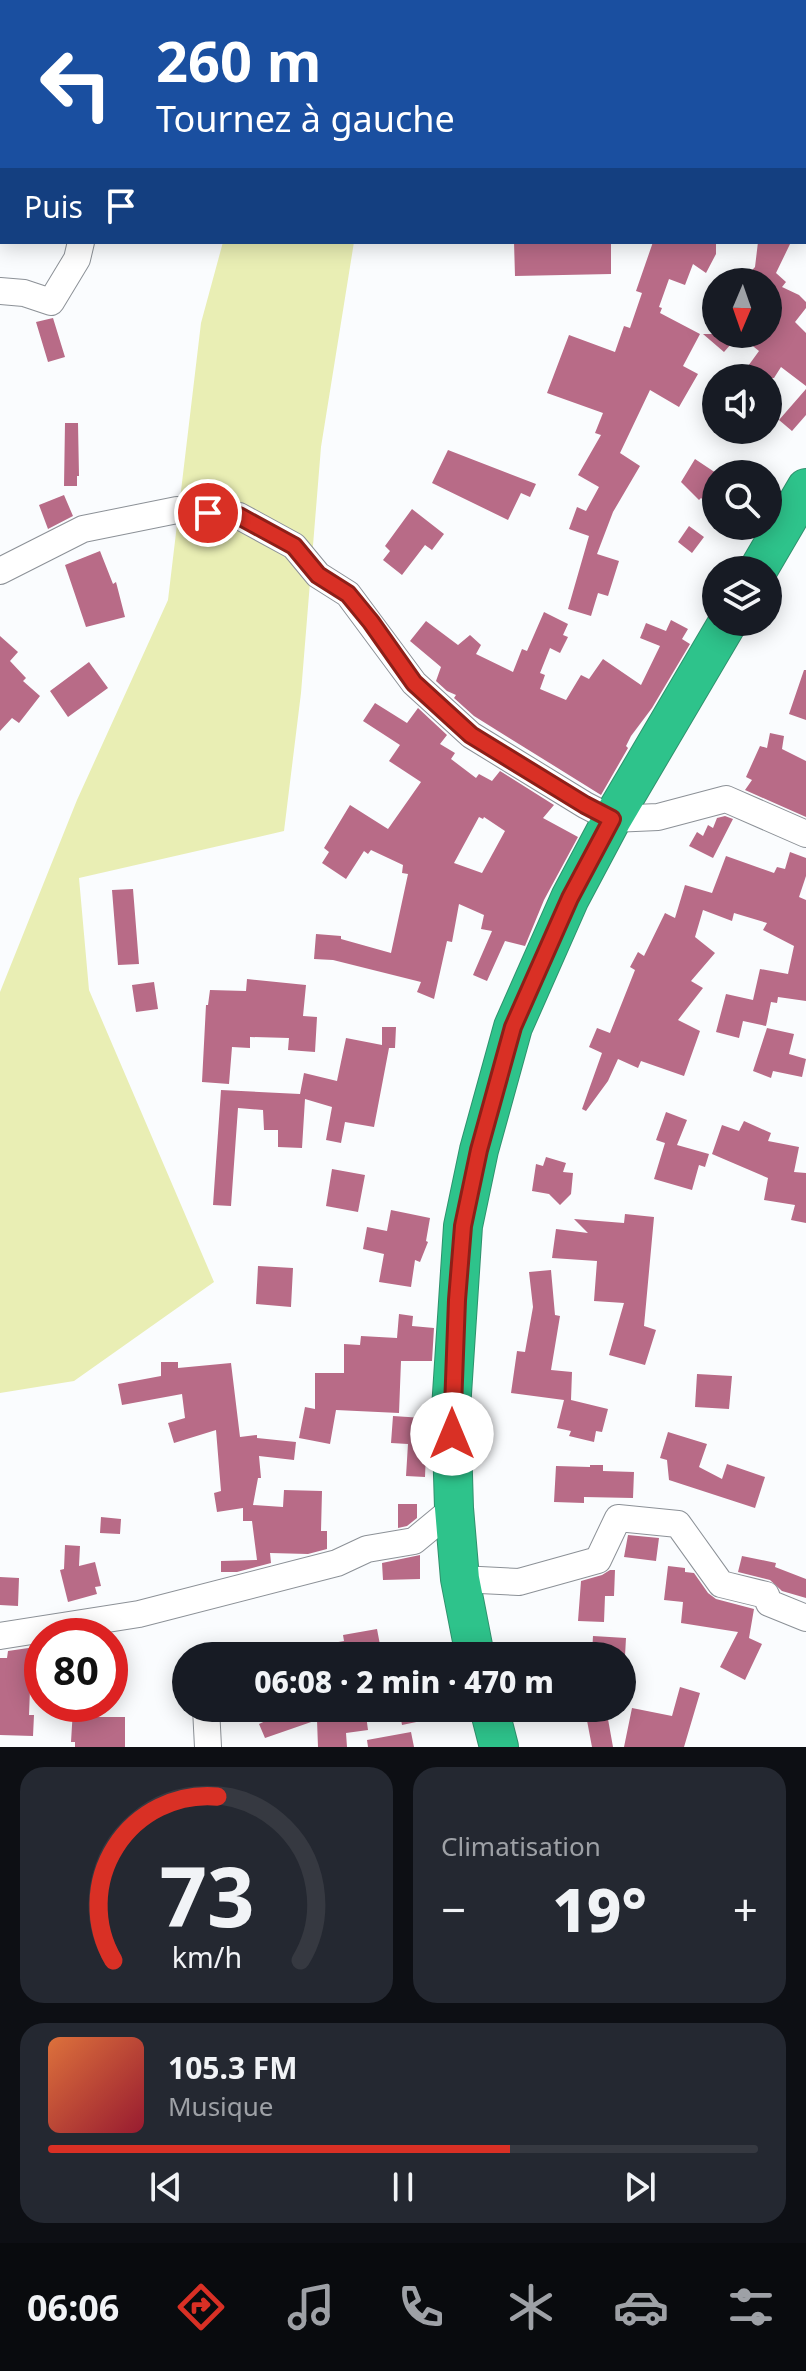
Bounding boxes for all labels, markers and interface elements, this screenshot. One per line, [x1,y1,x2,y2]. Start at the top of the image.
text: 260 m [156,22,321,98]
icon: left [24,32,128,136]
text: Tournez à gauche [156,94,455,143]
icon: arrive [99,184,143,228]
text: Puis [24,186,83,227]
north arrow [702,268,782,348]
map controls [702,268,782,636]
button: sound [702,364,782,444]
button: search [702,460,782,540]
pin [174,479,242,547]
icon: arrive [186,491,230,535]
button: layers [702,556,782,636]
position arrow [410,1392,494,1476]
speed limit sign: 80 [24,1618,128,1722]
text: 06:08 · 2 min · 470 m [254,1661,554,1702]
text: Climatisation [441,1828,601,1864]
text: 73 [159,1838,254,1951]
text: 19° [552,1868,647,1950]
text: − [441,1879,466,1939]
text: + [733,1879,758,1939]
text: km/h [171,1937,242,1976]
text: 105.3 FM [168,2047,298,2088]
text: Musique [168,2088,274,2124]
icon: previous [144,2165,188,2209]
icon: pause [381,2165,425,2209]
icon: next [618,2165,662,2209]
icon: directions [173,2279,229,2335]
icon: music [283,2279,339,2335]
icon: phone [393,2279,449,2335]
icon: climate [503,2279,559,2335]
icon: car [613,2279,669,2335]
icon: filters [723,2279,779,2335]
text: 06:06 [27,2283,119,2332]

